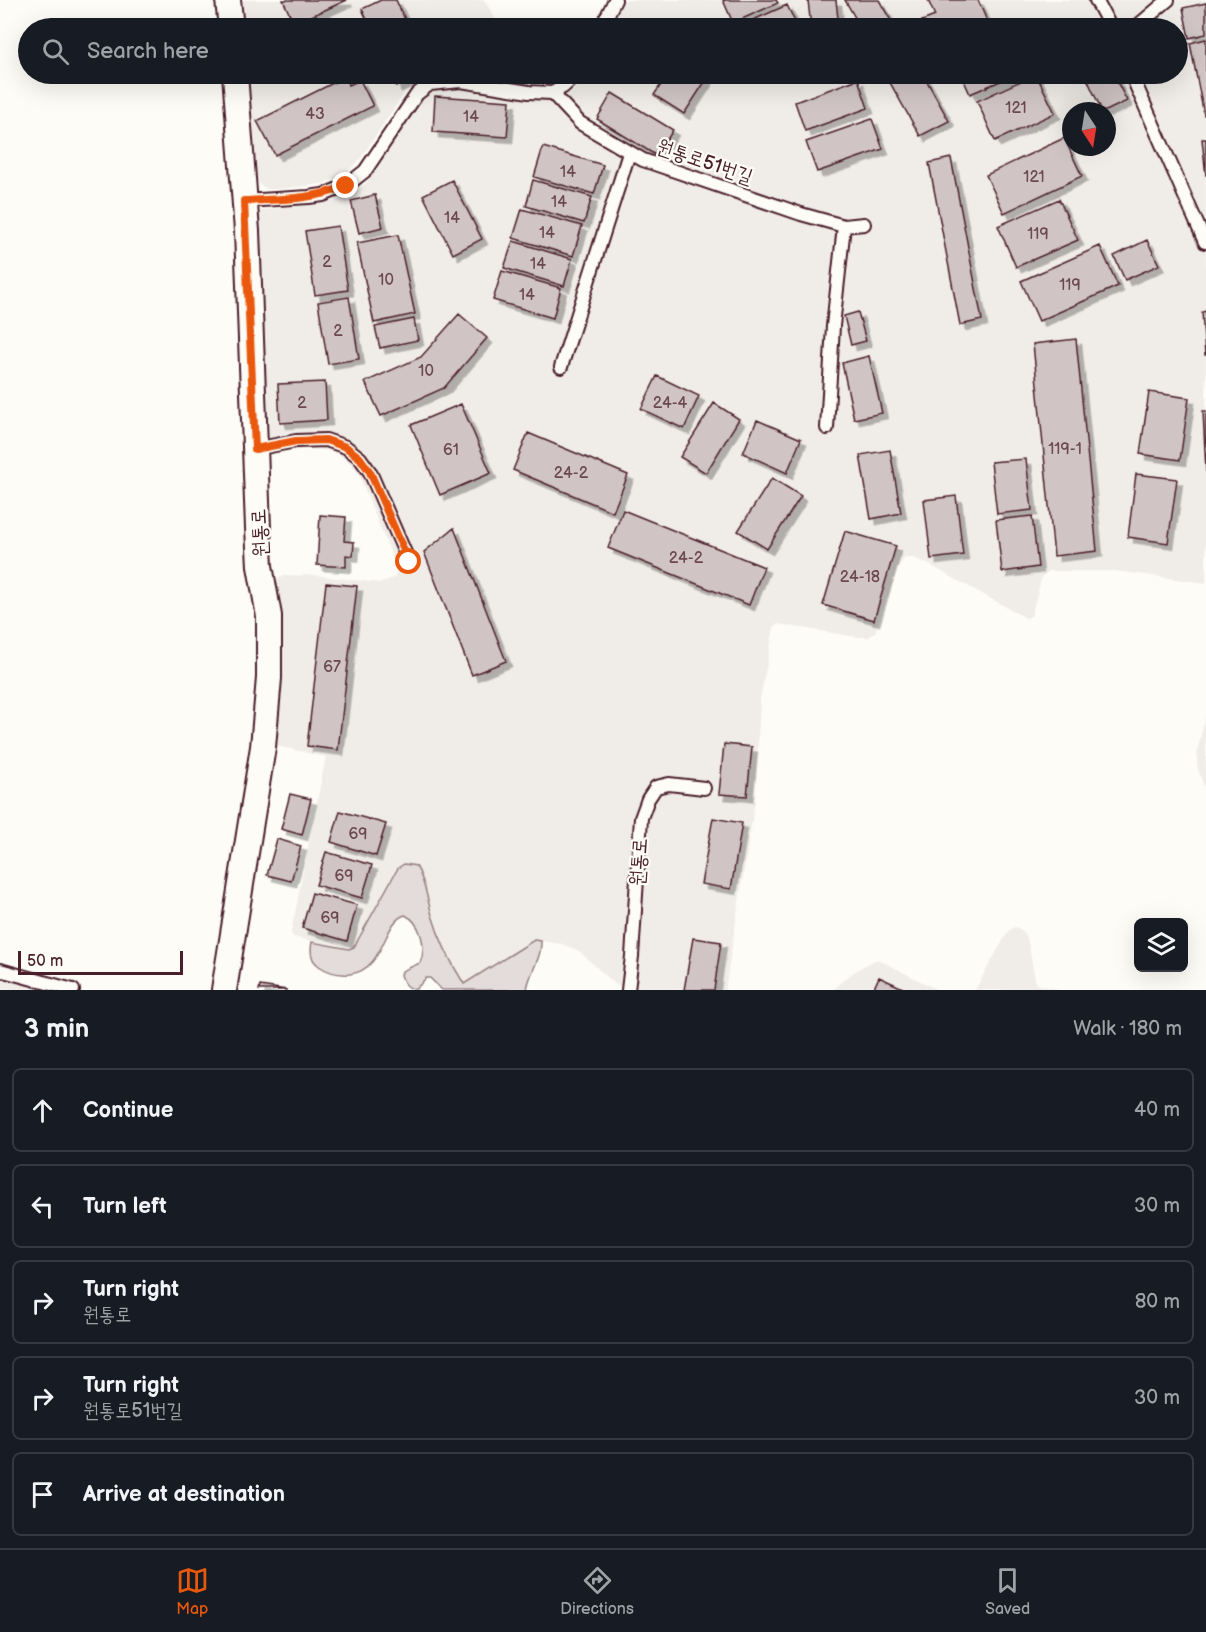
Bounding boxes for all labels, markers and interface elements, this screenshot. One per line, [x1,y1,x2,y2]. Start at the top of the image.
search box [18,18,1188,84]
icon: search [39,35,72,68]
text: Search here [87,38,209,65]
house number: 121 [1005,99,1027,118]
north arrow [1062,102,1116,156]
house number: 43 [305,105,325,124]
house number: 14 [463,108,479,127]
street label: 원통로51번길 [654,134,756,190]
house number: 14 [560,163,576,182]
house number: 121 [1023,168,1045,187]
route end [332,172,358,198]
house number: 14 [551,193,567,212]
house number: 14 [444,209,460,228]
house number: 14 [539,224,555,243]
house number: 119 [1027,225,1049,244]
house number: 2 [322,253,332,272]
house number: 14 [530,255,546,274]
house number: 10 [378,271,394,290]
house number: 119 [1059,276,1081,295]
house number: 14 [519,286,535,305]
house number: 2 [333,322,343,341]
house number: 10 [418,362,434,381]
house number: 2 [297,394,307,413]
house number: 24-4 [653,394,688,413]
house number: 119-1 [1048,440,1082,459]
house number: 61 [443,441,459,460]
house number: 24-2 [554,464,589,483]
street label: 원통로 [247,508,273,558]
route start [395,548,421,574]
house number: 24-2 [669,549,704,568]
house number: 24-18 [840,568,880,587]
house number: 67 [323,658,341,677]
house number: 69 [348,825,368,844]
street label: 원통로 [625,837,653,887]
house number: 69 [334,867,354,886]
house number: 69 [320,909,340,928]
map controls [1134,918,1188,972]
button: layers [1134,918,1188,972]
scale bar [18,948,183,976]
text: 50 m [27,952,63,971]
text: 3 min [24,1014,89,1045]
text: Walk · 180 m [1073,1017,1182,1041]
icon: ahead [26,1094,59,1127]
text: Continue [83,1097,173,1124]
text: 40 m [1134,1098,1180,1122]
icon: left [26,1190,59,1223]
text: Turn left [83,1193,167,1220]
text: 30 m [1134,1194,1180,1218]
text: Turn right [83,1276,179,1303]
icon: right [26,1286,59,1319]
text: 80 m [1135,1290,1180,1314]
text: 원통로 [83,1303,131,1327]
text: Turn right [83,1372,179,1399]
icon: right [26,1382,59,1415]
text: 30 m [1134,1386,1180,1410]
text: 원통로51번길 [83,1399,183,1423]
icon: arrive [26,1478,59,1511]
text: Arrive at destination [83,1481,285,1508]
tab: Map [176,1564,209,1619]
tab: Directions [560,1564,634,1619]
tab: Saved [985,1564,1030,1619]

